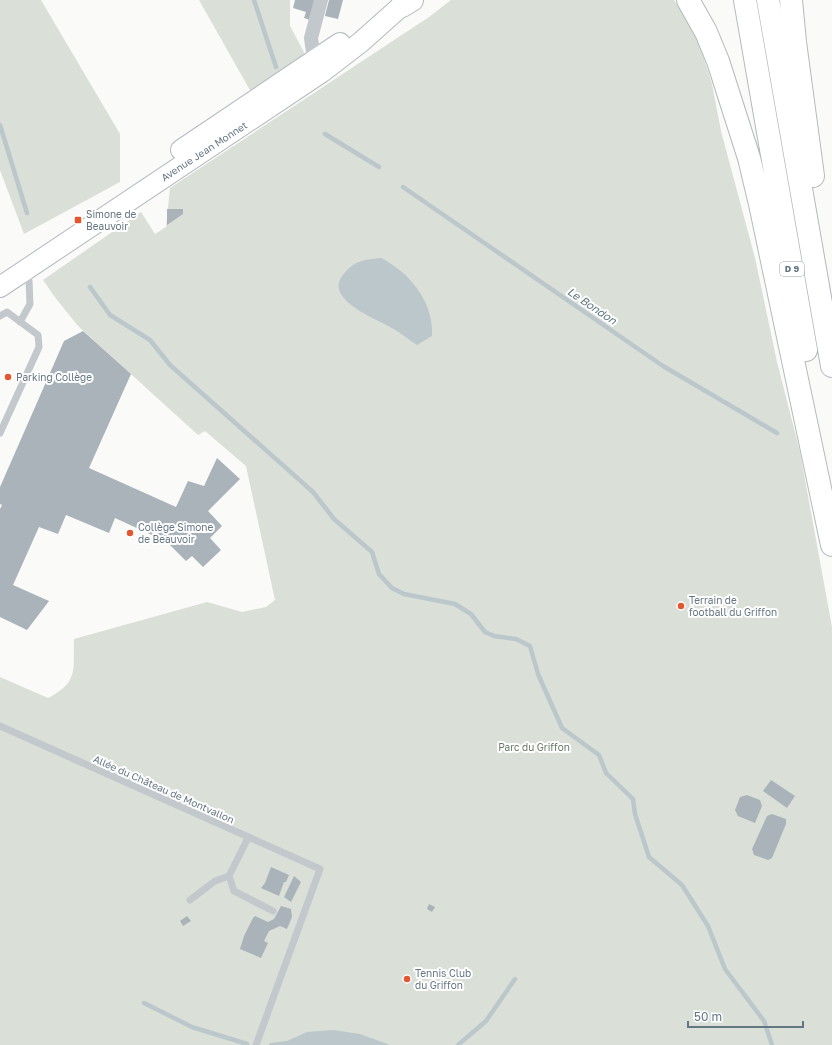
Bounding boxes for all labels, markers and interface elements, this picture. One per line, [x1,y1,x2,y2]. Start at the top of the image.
street label: Avenue Jean Monnet [159,119,249,183]
place label: Simone de Beauvoir [86,208,137,232]
marker: Simone de Beauvoir [73,215,83,225]
road number: D 9 [780,262,804,276]
water label: Le Bondon [565,284,620,327]
place label: Parking Collège [16,371,92,383]
marker: Parking Collège [3,372,13,382]
place label: Collège Simone de Beauvoir [138,521,213,545]
marker: Collège Simone de Beauvoir [125,528,135,538]
place label: Terrain de football du Griffon [689,594,777,618]
marker: Terrain de football du Griffon [676,601,686,611]
park label: Parc du Griffon [498,741,570,753]
street label: Allée du Château de Montvallon [92,752,236,826]
place label: Tennis Club du Griffon [415,967,471,991]
marker: Tennis Club du Griffon [402,974,412,984]
scale bar [688,1003,803,1029]
text: 50 m [694,1009,722,1024]

